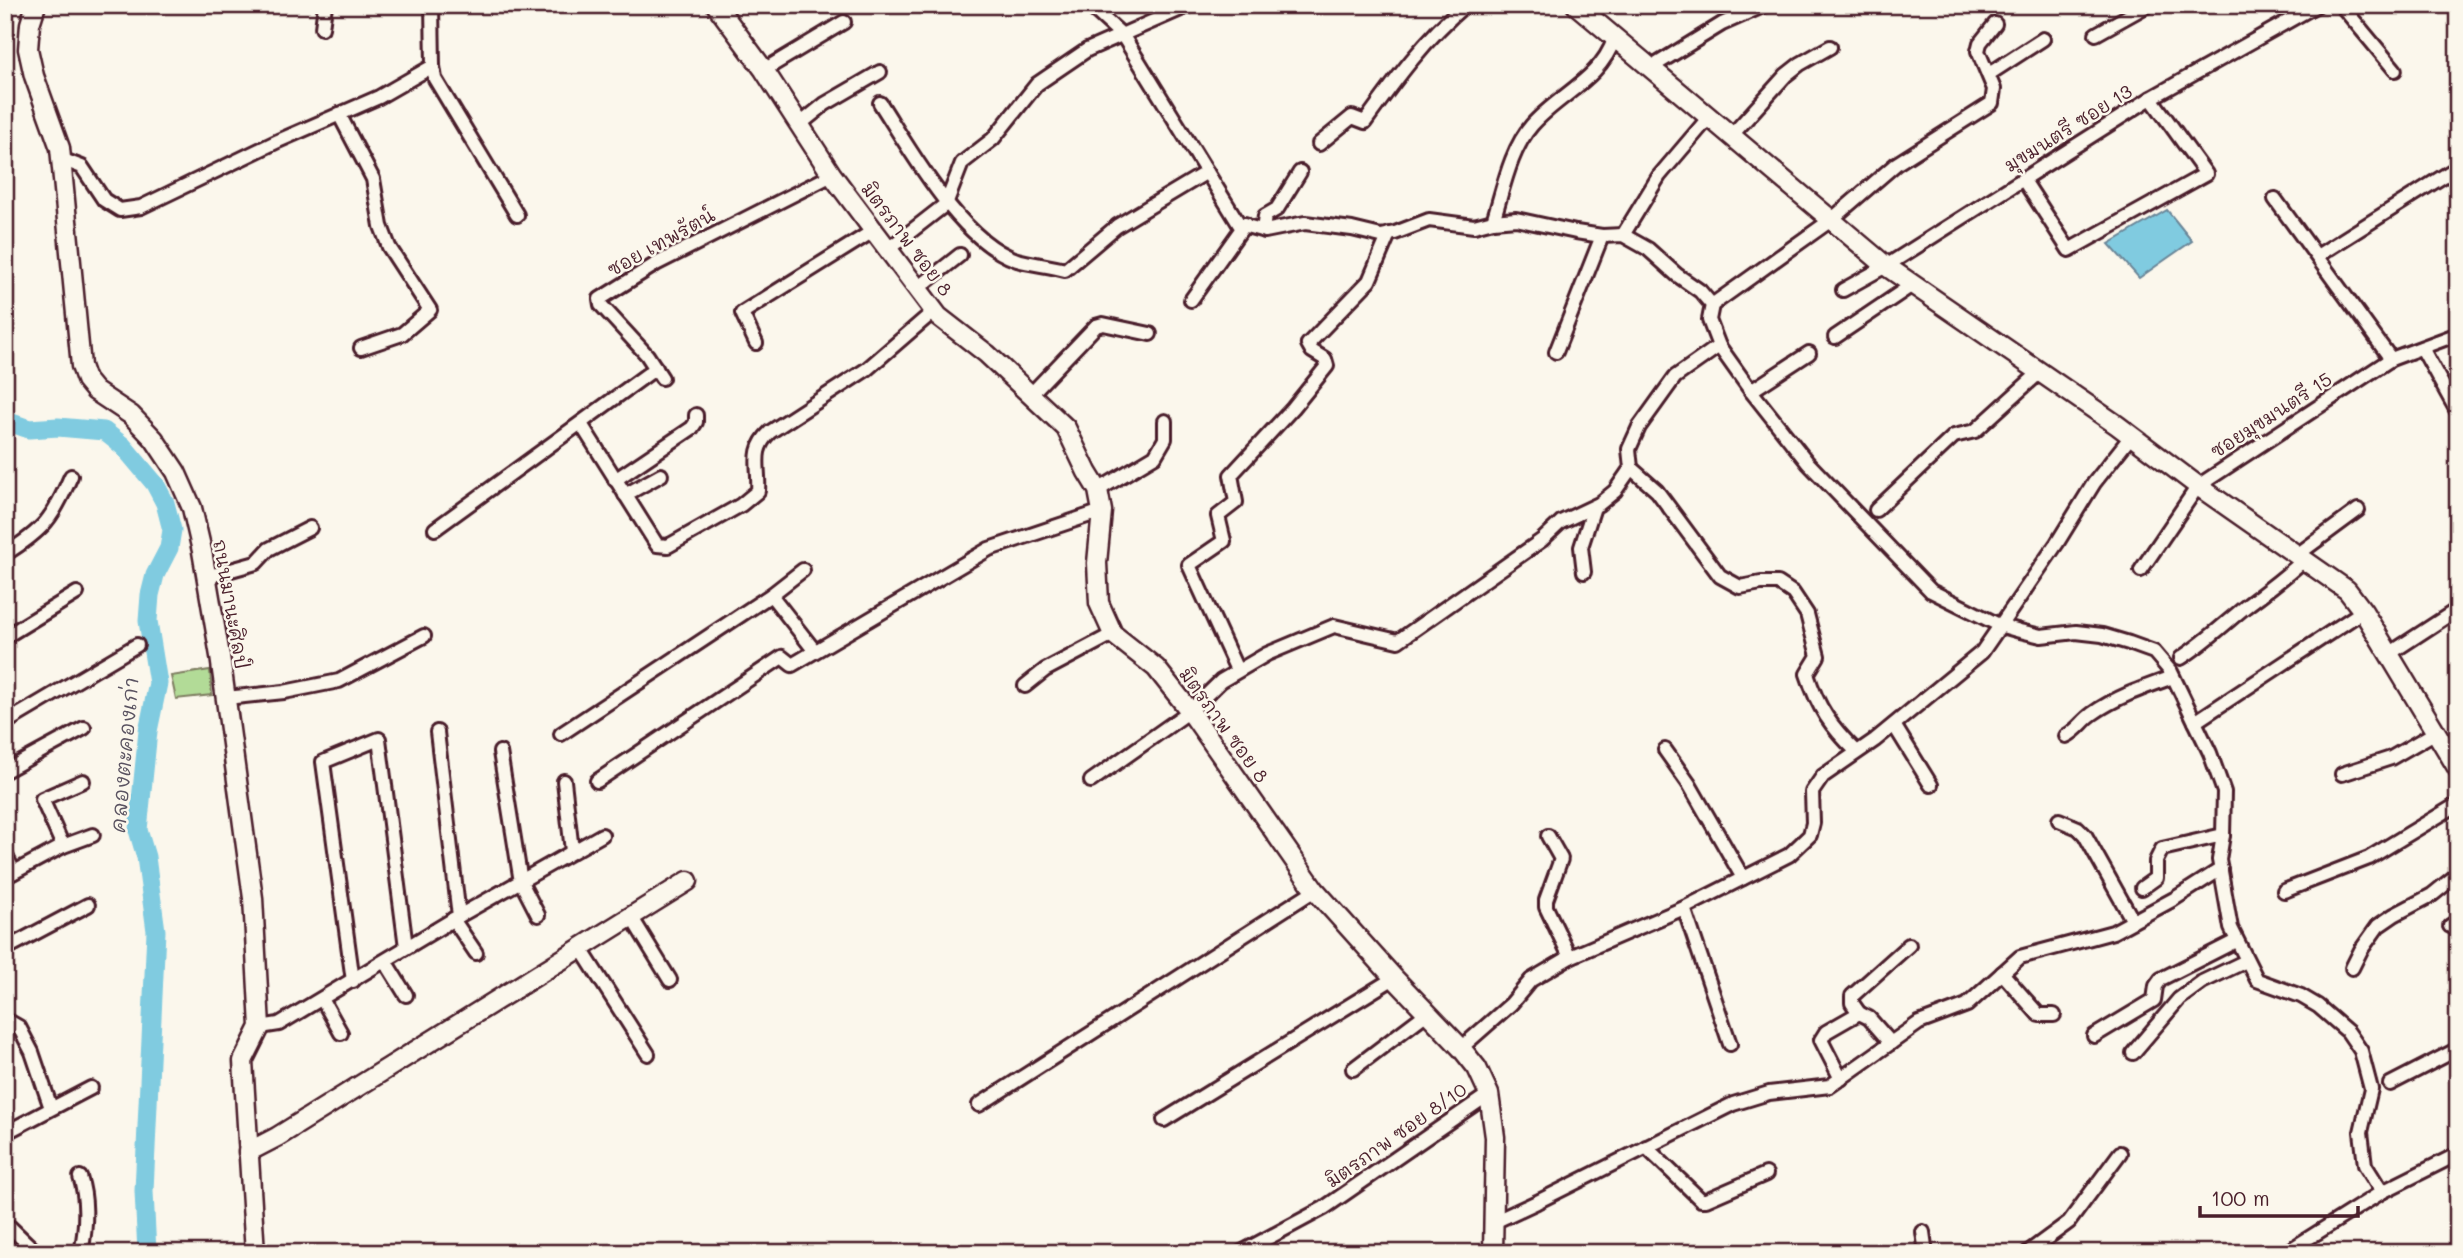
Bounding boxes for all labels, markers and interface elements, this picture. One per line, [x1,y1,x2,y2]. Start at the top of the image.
street label: มุขมนตรี ซอย 13 [1999,78,2137,179]
street label: มิตรภาพ ซอย 8 [856,177,959,301]
street label: ซอย เทพรัตน์ [602,202,719,282]
street label: ซอยมุขมนตรี 15 [2205,366,2337,465]
street label: ถนนมานะศิลป์ [208,537,255,671]
street label: มิตรภาพ ซอย 8 [1174,662,1275,787]
water label: คลองตะคองเก่า [103,676,144,834]
street label: มิตรภาพ ซอย 8/10 [1320,1076,1471,1193]
scale bar [2200,1174,2358,1218]
text: 100 m [2211,1184,2270,1211]

